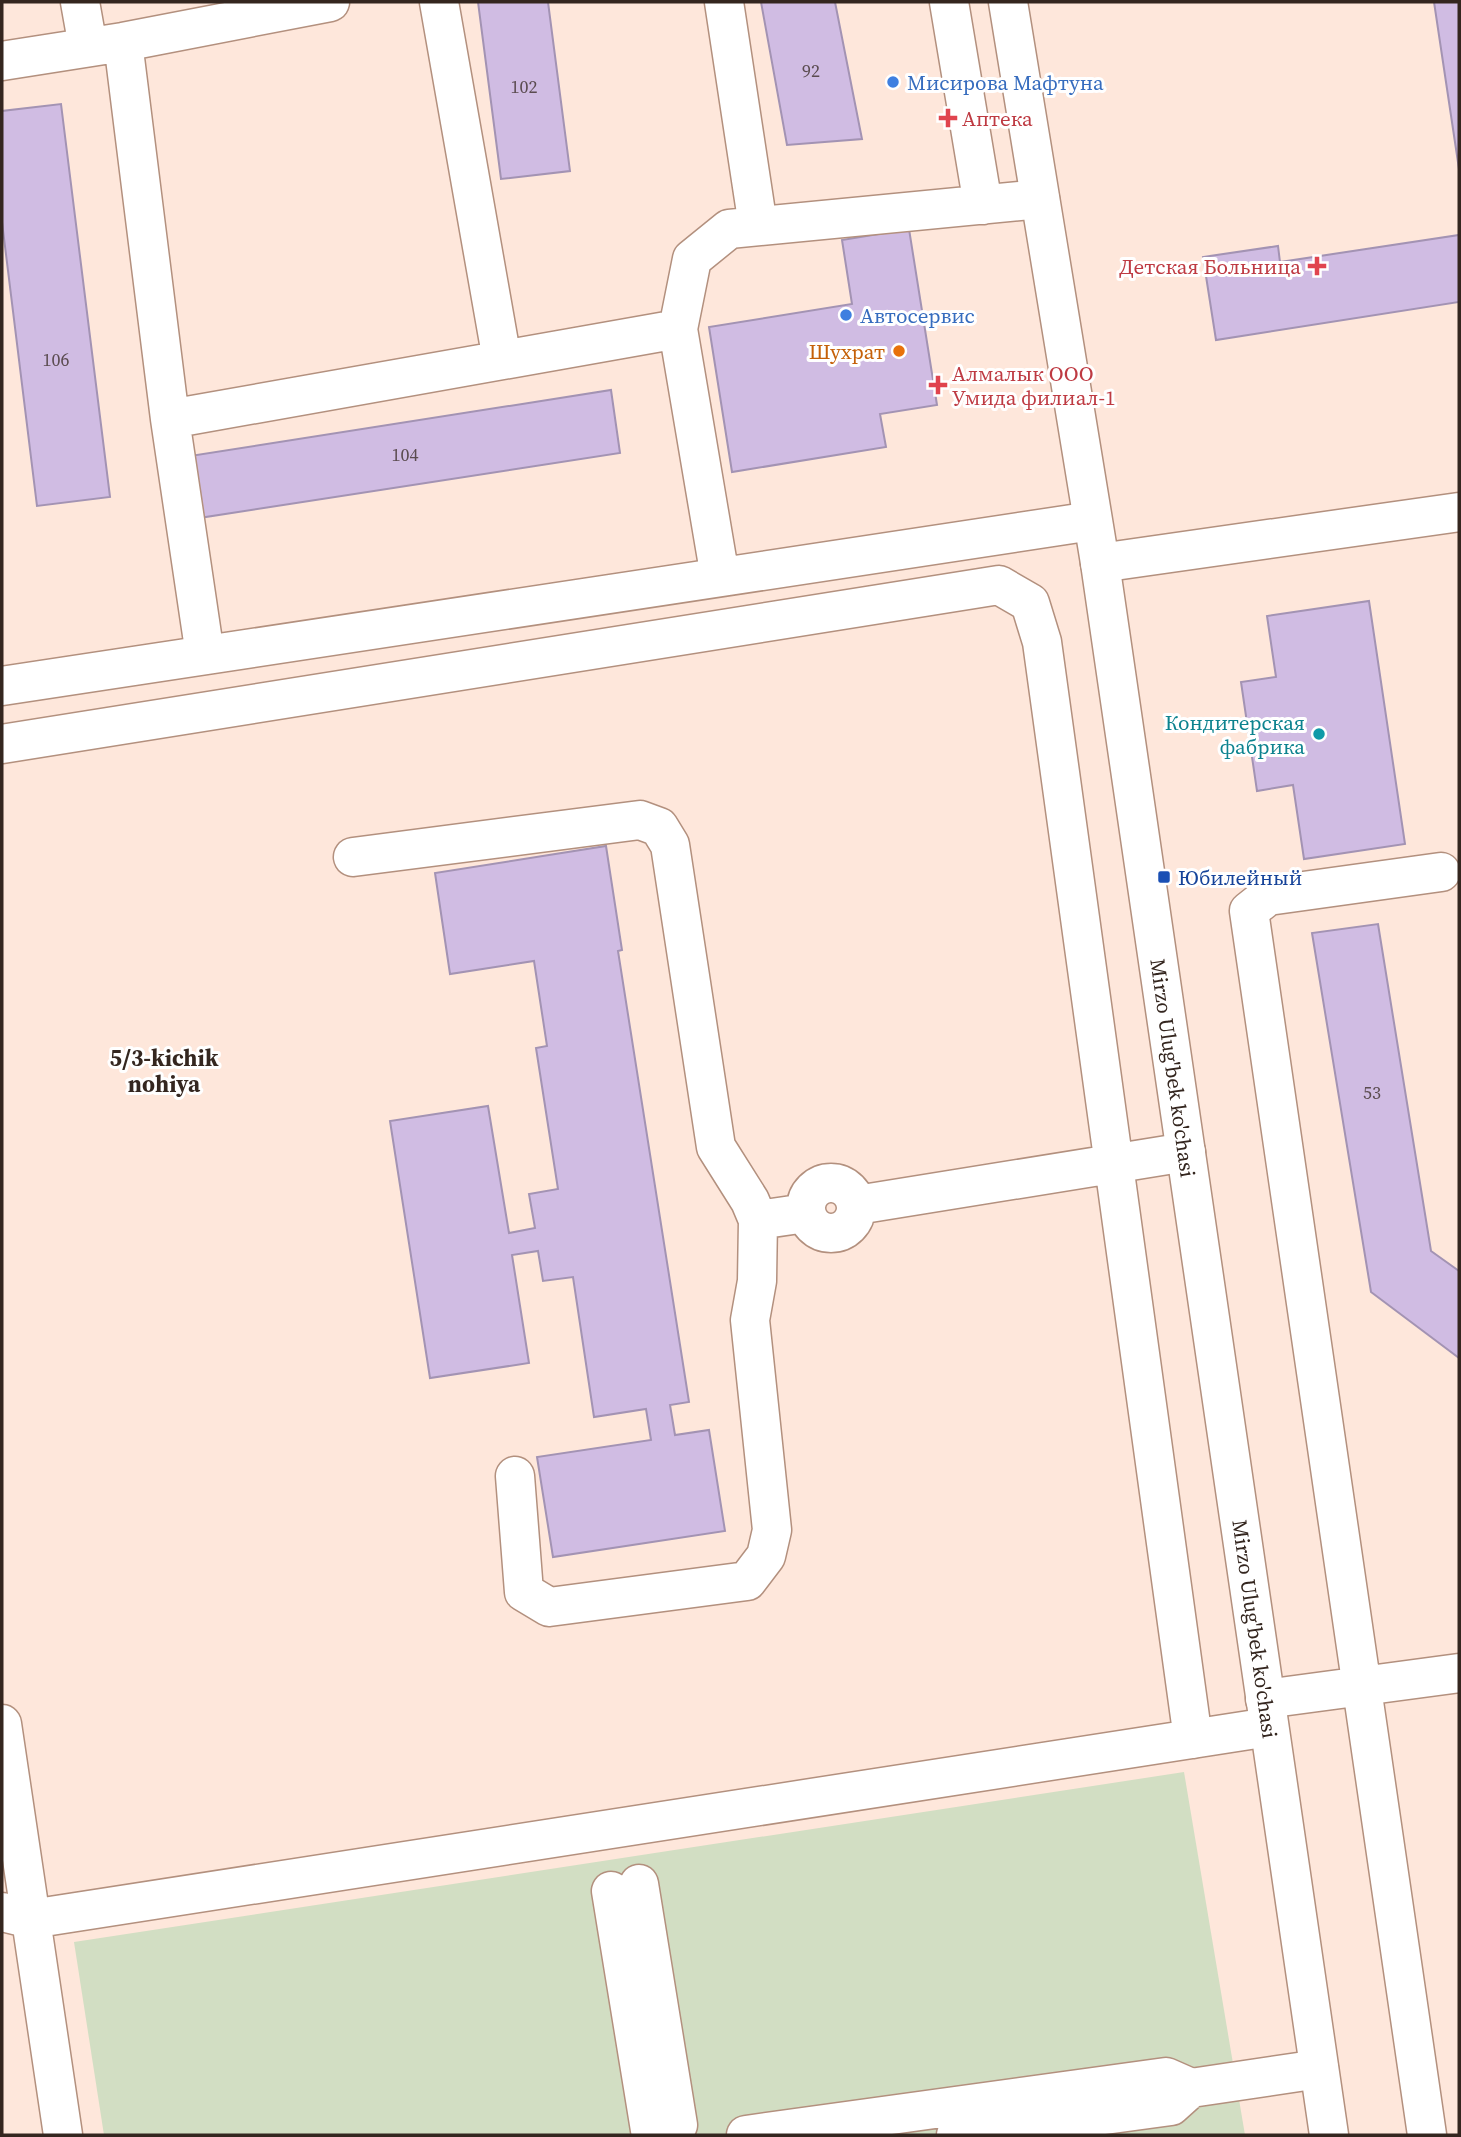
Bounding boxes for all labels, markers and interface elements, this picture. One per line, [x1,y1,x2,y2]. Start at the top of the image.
house number: 92 [802,58,820,83]
place label: Мисирова Мафтуна [907,68,1104,97]
house number: 102 [511,74,538,99]
marker: Мисирова Мафтуна [885,74,901,90]
place label: Аптека [962,104,1033,133]
marker: Аптека [940,110,956,126]
place label: Детская Больница [1119,252,1301,281]
marker: Детская Больница [1307,256,1327,276]
place label: Автосервис [860,301,975,330]
marker: Автосервис [838,307,854,323]
place label: Шухрат [809,337,885,366]
marker: Шухрат [891,343,907,359]
house number: 106 [43,347,70,372]
place label: Алмалык ООО Умида филиал-1 [952,359,1116,412]
marker: Алмалык ООО Умида филиал-1 [930,377,946,393]
house number: 104 [392,442,419,467]
place label: Кондитерская фабрика [1165,708,1305,761]
marker: Кондитерская фабрика [1311,726,1327,742]
place label: Юбилейный [1178,863,1302,892]
marker: Юбилейный [1156,869,1172,885]
street label: Mirzo Ulug'bek ko'chasi [1143,957,1203,1179]
district label: 5/3-kichik nohiya [110,1042,219,1100]
house number: 53 [1363,1080,1381,1105]
street label: Mirzo Ulug'bek ko'chasi [1225,1518,1285,1740]

